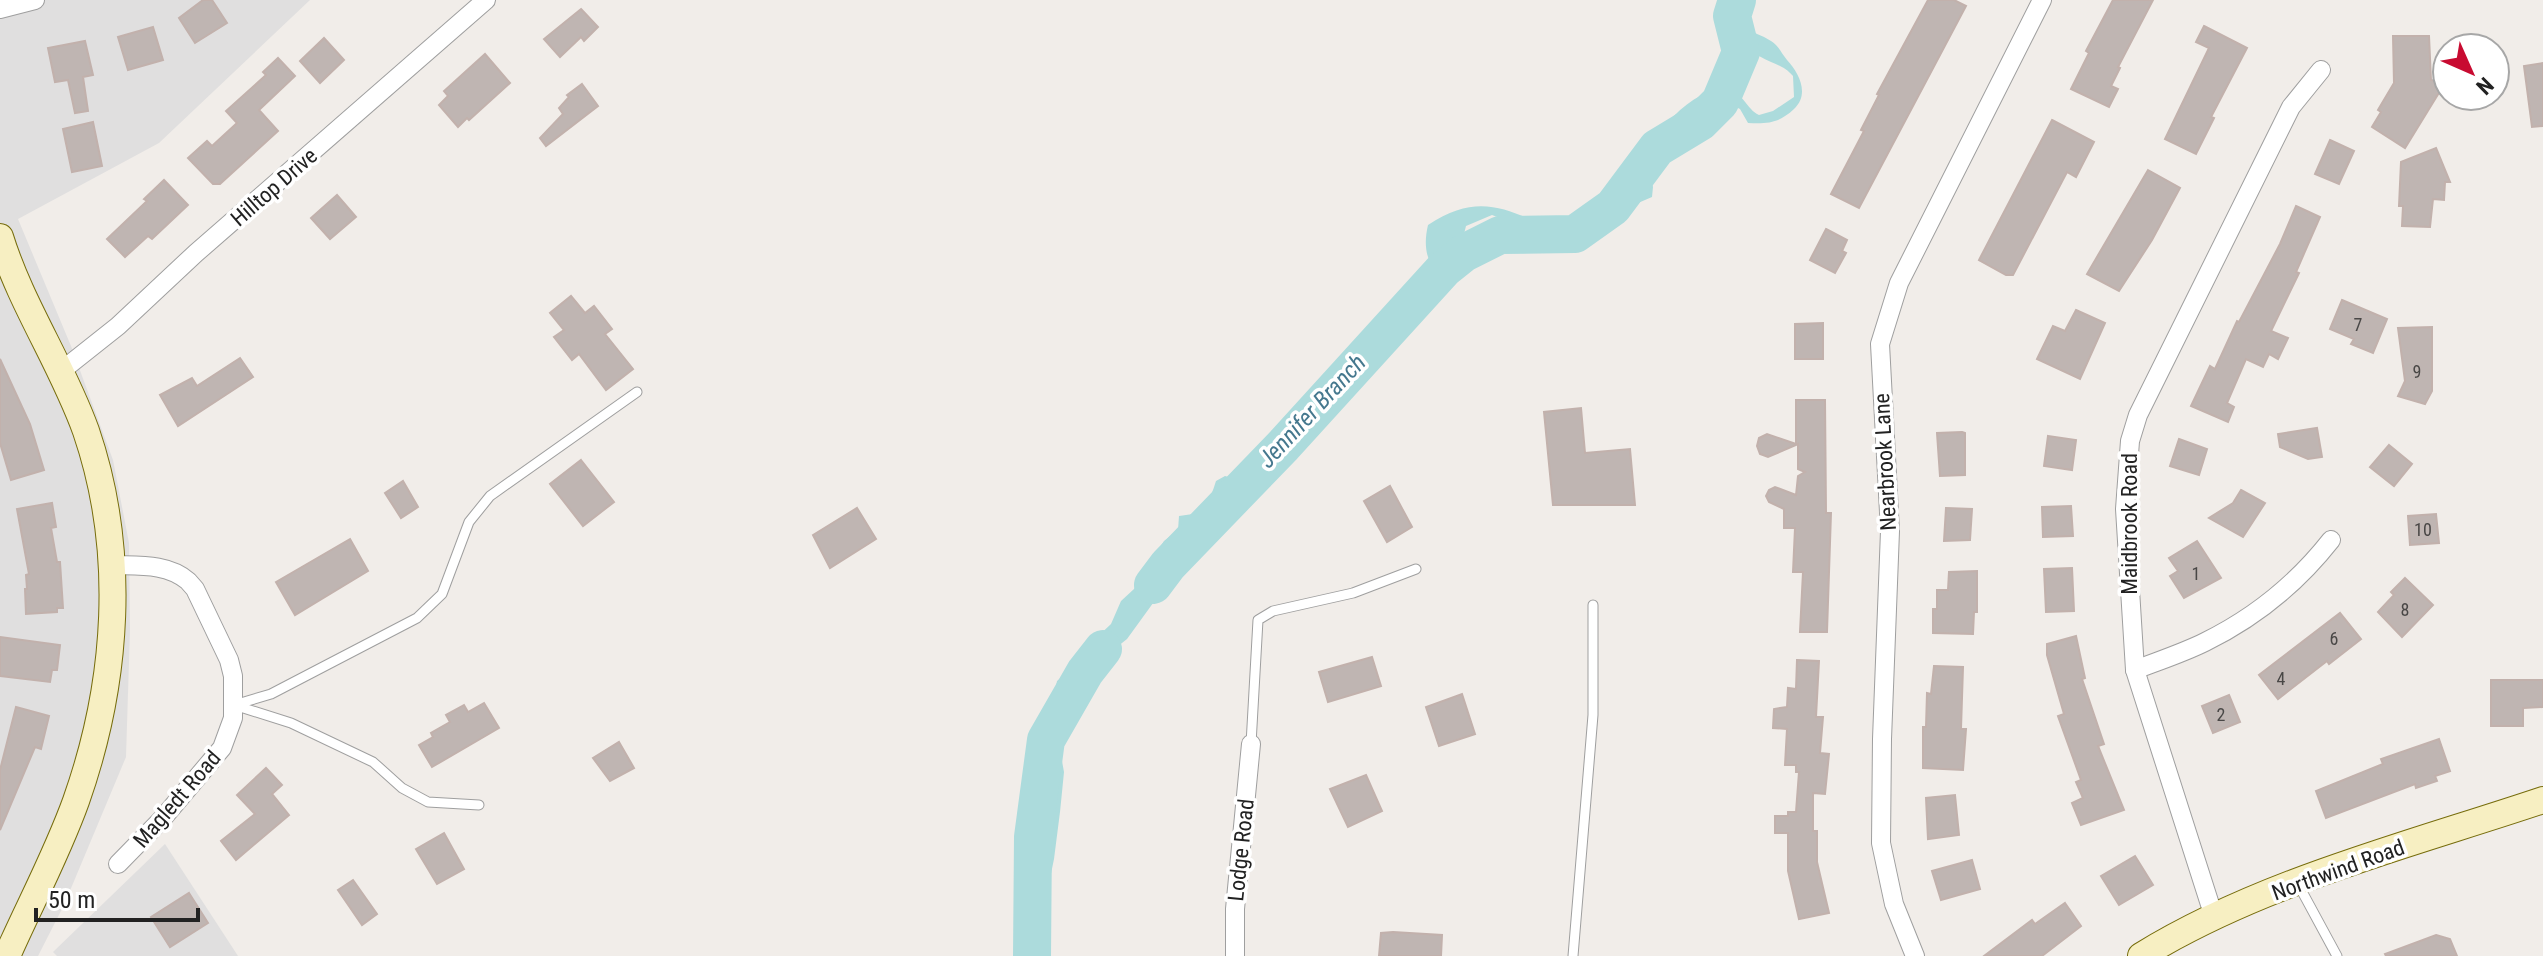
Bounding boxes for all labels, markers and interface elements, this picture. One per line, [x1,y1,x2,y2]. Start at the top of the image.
north arrow [2431,32,2511,112]
text: N [2471,72,2498,99]
street label: Hilltop Drive [226,143,322,231]
house number: 7 [2354,314,2363,335]
water label: Jennifer Branch [1253,349,1371,473]
house number: 9 [2413,361,2421,382]
street label: Nearbrook Lane [1869,393,1901,531]
street label: Maidbrook Road [2117,453,2142,595]
house number: 10 [2414,519,2432,540]
house number: 1 [2192,563,2200,584]
house number: 8 [2401,599,2409,620]
house number: 6 [2330,628,2338,649]
house number: 4 [2277,668,2286,689]
house number: 2 [2217,704,2226,725]
street label: Magledt Road [128,746,226,852]
street label: Lodge Road [1223,798,1259,902]
street label: Northwind Road [2268,834,2408,906]
scale bar [36,872,198,922]
text: 50 m [48,886,95,914]

